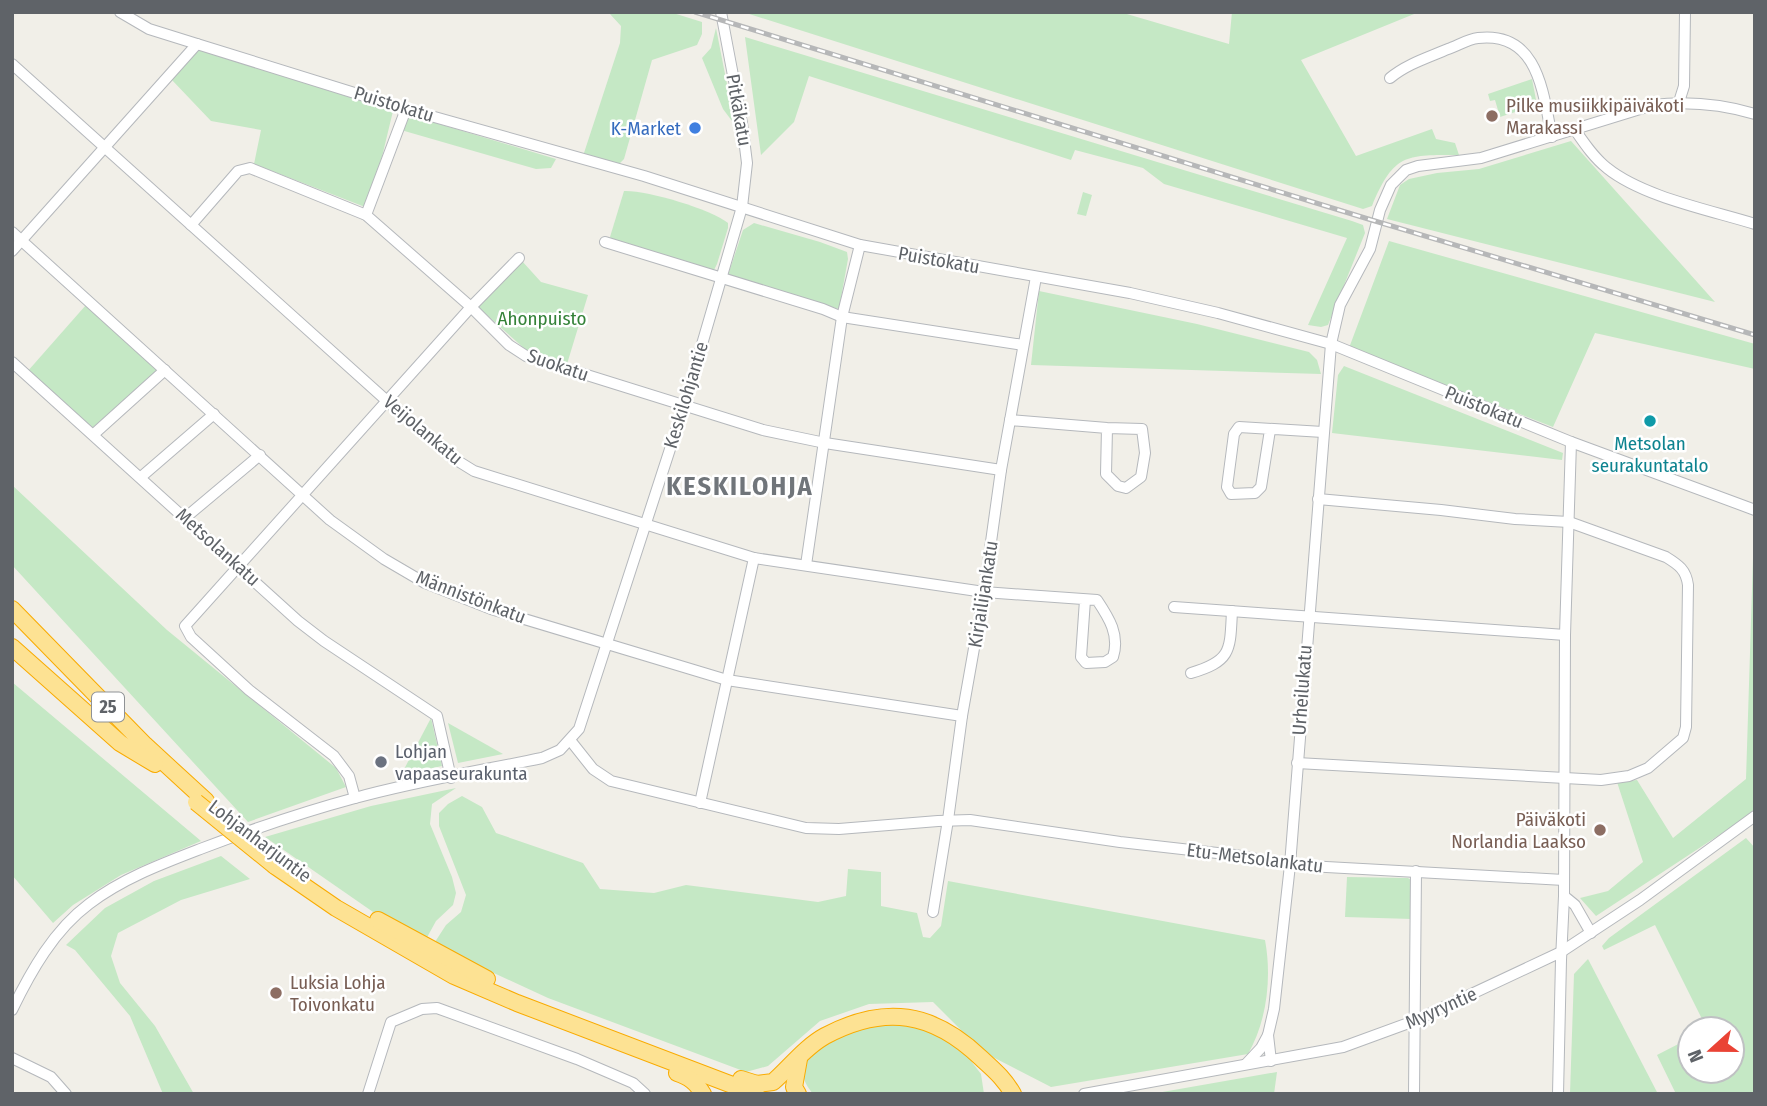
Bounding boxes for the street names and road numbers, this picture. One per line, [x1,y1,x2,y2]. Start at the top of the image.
street label: Pitkäkatu [721,72,757,148]
street label: Puistokatu [351,81,437,127]
street label: Puistokatu [896,242,982,278]
street label: Keskilohjantie [659,339,713,451]
street label: Suokatu [524,344,592,386]
street label: Puistokatu [1442,381,1526,433]
street label: Veijolankatu [379,390,467,470]
street label: Metsolankatu [171,503,265,591]
street label: Kirjailijankatu [963,539,1003,649]
street label: Männistönkatu [413,566,529,628]
street label: Urheilukatu [1287,644,1317,736]
road number: 25 [92,692,124,722]
street label: Lohjanharjuntie [204,795,316,887]
street label: Etu-Metsolankatu [1185,838,1325,878]
street label: Myyryntie [1402,982,1480,1034]

